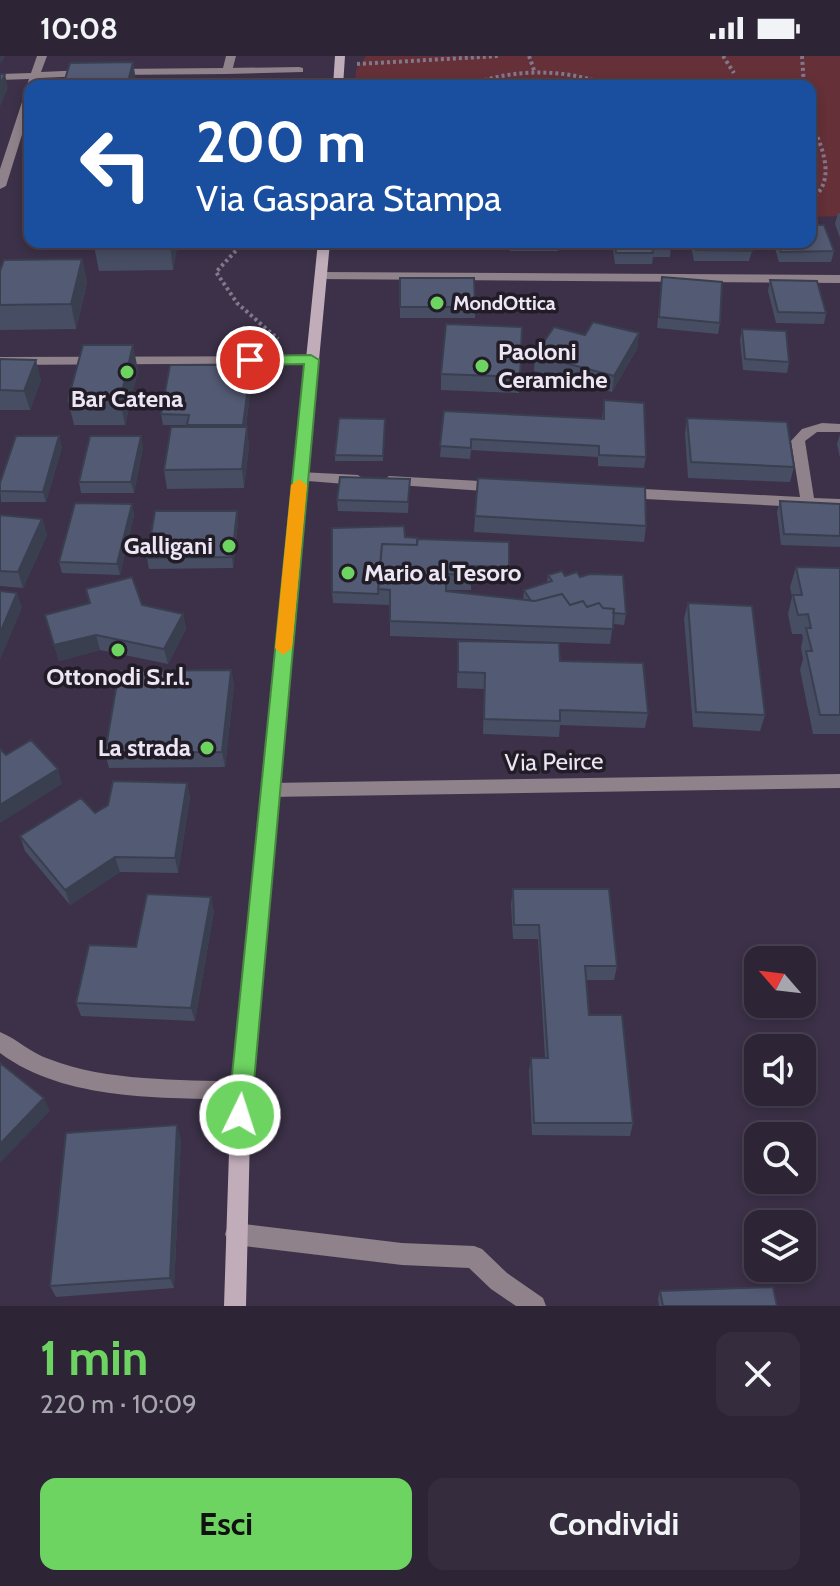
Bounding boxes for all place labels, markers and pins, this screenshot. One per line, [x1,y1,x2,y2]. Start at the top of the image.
place label: MondOttica [453,291,556,315]
marker: MondOttica [428,294,446,312]
pin [216,326,284,394]
place label: Paoloni Ceramiche [498,337,608,394]
marker: Paoloni Ceramiche [473,357,491,375]
marker: Bar Catena [118,363,136,381]
place label: Bar Catena [71,384,183,413]
place label: Galligani [124,531,213,560]
marker: Galligani [220,537,238,555]
place label: Mario al Tesoro [364,558,522,587]
marker: Mario al Tesoro [339,564,357,582]
marker: Ottonodi S.r.l. [109,641,127,659]
place label: Ottonodi S.r.l. [46,662,190,691]
place label: La strada [98,733,191,762]
marker: La strada [198,739,216,757]

